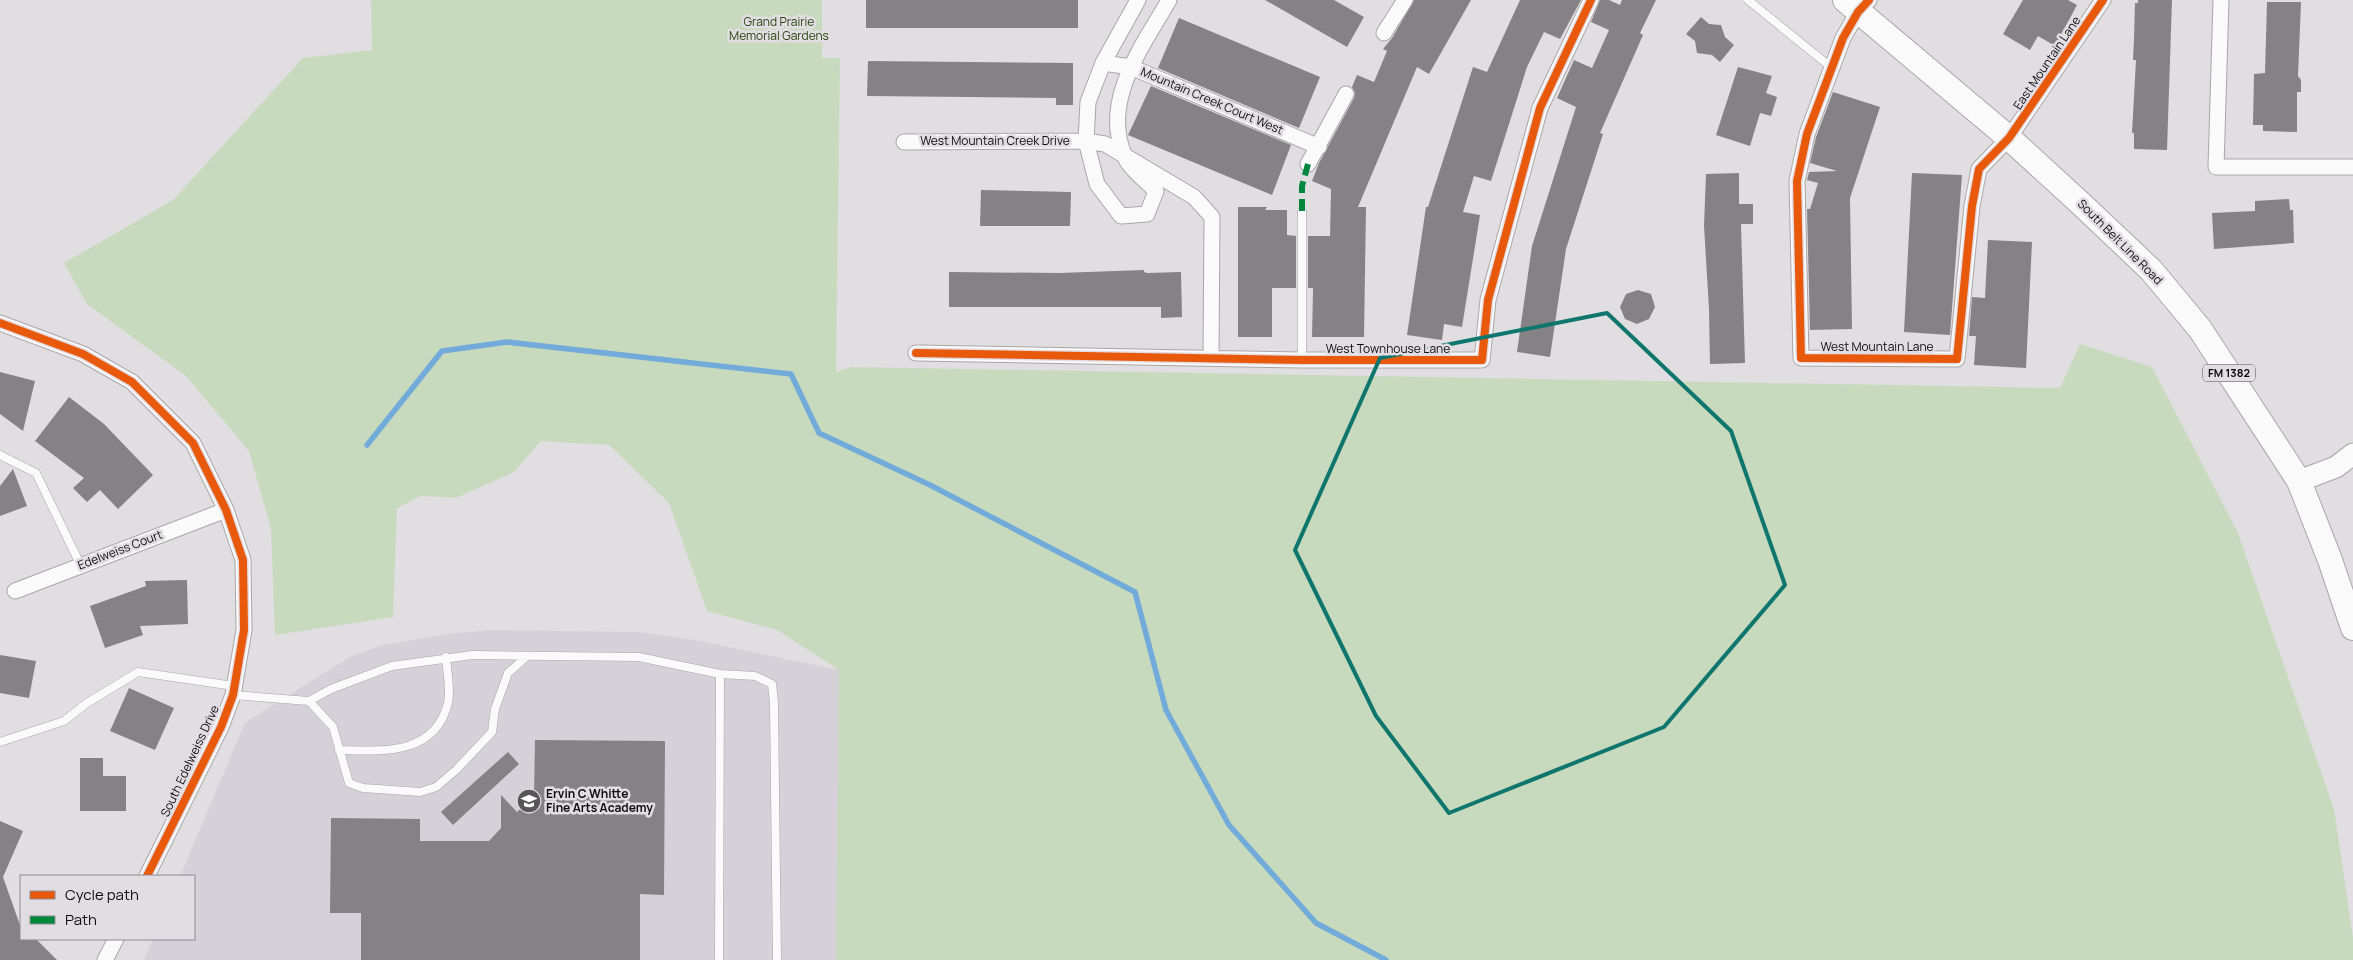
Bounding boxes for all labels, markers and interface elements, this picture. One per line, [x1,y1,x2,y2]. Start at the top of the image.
park label: Grand Prairie Memorial Gardens [729,13,829,44]
street label: East Mountain Lane [2009,13,2084,113]
street label: Mountain Creek Court West [1138,63,1286,138]
street label: West Mountain Creek Drive [920,132,1070,149]
street label: South Belt Line Road [2074,195,2167,288]
street label: West Mountain Lane [1820,338,1934,355]
street label: West Townhouse Lane [1326,340,1450,357]
road number: FM 1382 [2203,364,2255,382]
street label: Edelweiss Court [75,525,165,574]
street label: South Edelweiss Drive [156,702,223,819]
place label: Ervin C Whitte Fine Arts Academy [546,785,653,816]
school or university icon: Ervin C Whitte Fine Arts Academy [516,788,542,814]
legend [20,875,195,940]
text: Cycle path [65,884,139,905]
text: Path [65,909,97,930]

